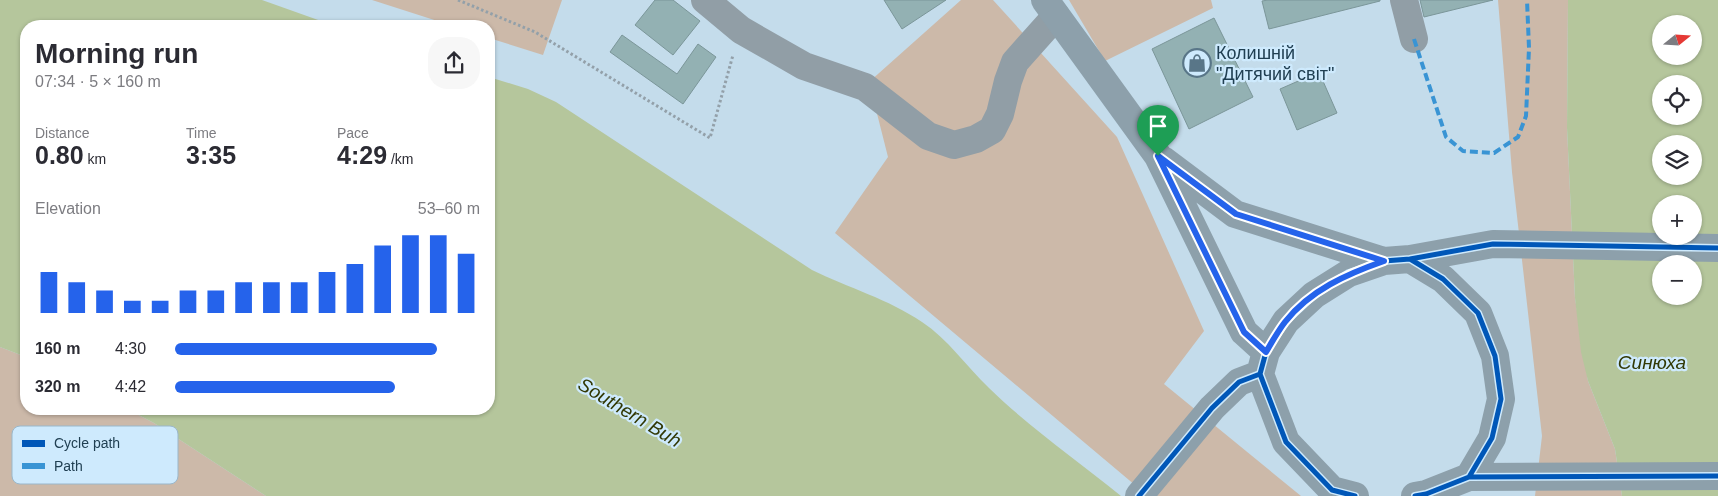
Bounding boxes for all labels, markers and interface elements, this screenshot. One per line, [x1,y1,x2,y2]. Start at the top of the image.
north arrow [1652,15,1702,65]
map controls [1652,15,1702,305]
button: share [428,37,480,89]
text: Morning run [35,38,198,69]
place label: Колишній "Дитячий світ" [1216,43,1334,84]
shop icon: Колишній "Дитячий світ" [1182,48,1212,78]
text: 07:34 · 5 × 160 m [35,73,161,90]
button: locate [1652,75,1702,125]
pin [1137,105,1179,156]
icon: arrive [1144,112,1172,140]
text: Distance [35,125,89,141]
text: Time [186,125,217,141]
text: Pace [337,125,369,141]
button: layers [1652,135,1702,185]
text: 0.80 [35,141,84,169]
text: 3:35 [186,141,236,169]
text: 4:29 [337,141,387,169]
text: km [84,151,106,167]
text: /km [387,151,414,167]
button: + [1652,195,1702,245]
text: Elevation [35,200,101,217]
text: 53–60 m [418,200,480,217]
button: − [1652,255,1702,305]
text: 160 m [35,340,80,357]
text: 4:30 [115,340,146,357]
water label: Синюха [1618,352,1686,373]
water label: Southern Buh [575,374,685,451]
text: 320 m [35,378,80,395]
text: 4:42 [115,378,146,395]
legend [12,426,178,484]
text: Cycle path [54,435,120,451]
text: Path [54,458,83,474]

